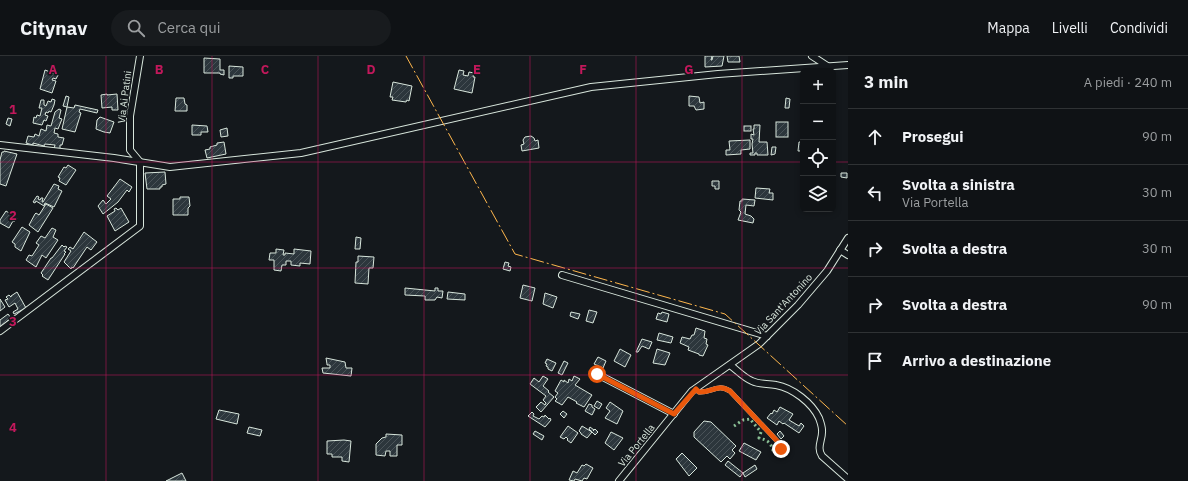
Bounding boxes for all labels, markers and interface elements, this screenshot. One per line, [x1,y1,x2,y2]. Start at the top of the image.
search box [111,10,391,46]
text: Citynav [20,16,87,40]
icon: search [125,17,147,39]
text: Cerca qui [157,18,220,37]
text: Mappa [987,19,1030,37]
text: Livelli [1052,19,1088,37]
text: Condividi [1110,19,1168,37]
text: A [49,61,58,78]
text: B [155,61,164,78]
text: C [261,61,270,78]
text: D [366,61,376,78]
text: E [473,61,481,78]
text: F [579,61,587,78]
text: G [684,61,694,78]
map controls [800,68,836,212]
button: + [800,68,836,104]
street label: Via Ai Patini [115,70,134,124]
text: 3 min [864,71,908,93]
text: A piedi · 240 m [1084,74,1172,91]
text: 1 [9,101,17,118]
button: − [800,104,836,140]
icon: ahead [864,126,886,148]
text: Prosegui [902,127,964,146]
text: 90 m [1142,128,1172,145]
button: locate [800,140,836,176]
text: Svolta a sinistra [902,175,1015,194]
button: layers [800,176,836,212]
icon: left [864,182,886,204]
text: 30 m [1142,184,1172,201]
text: Via Portella [902,194,969,211]
text: 2 [9,207,17,224]
icon: right [864,238,886,260]
text: Svolta a destra [902,239,1007,258]
text: 30 m [1142,240,1172,257]
street label: Via Sant'Antonino [752,271,815,338]
icon: right [864,294,886,316]
text: Svolta a destra [902,295,1007,314]
text: 90 m [1142,296,1172,313]
text: 3 [9,313,17,330]
icon: arrive [864,350,886,372]
text: Arrivo a destinazione [902,351,1051,370]
route start [588,365,606,383]
text: 4 [9,419,17,436]
street label: Via Portella [615,421,658,469]
route end [772,440,790,458]

